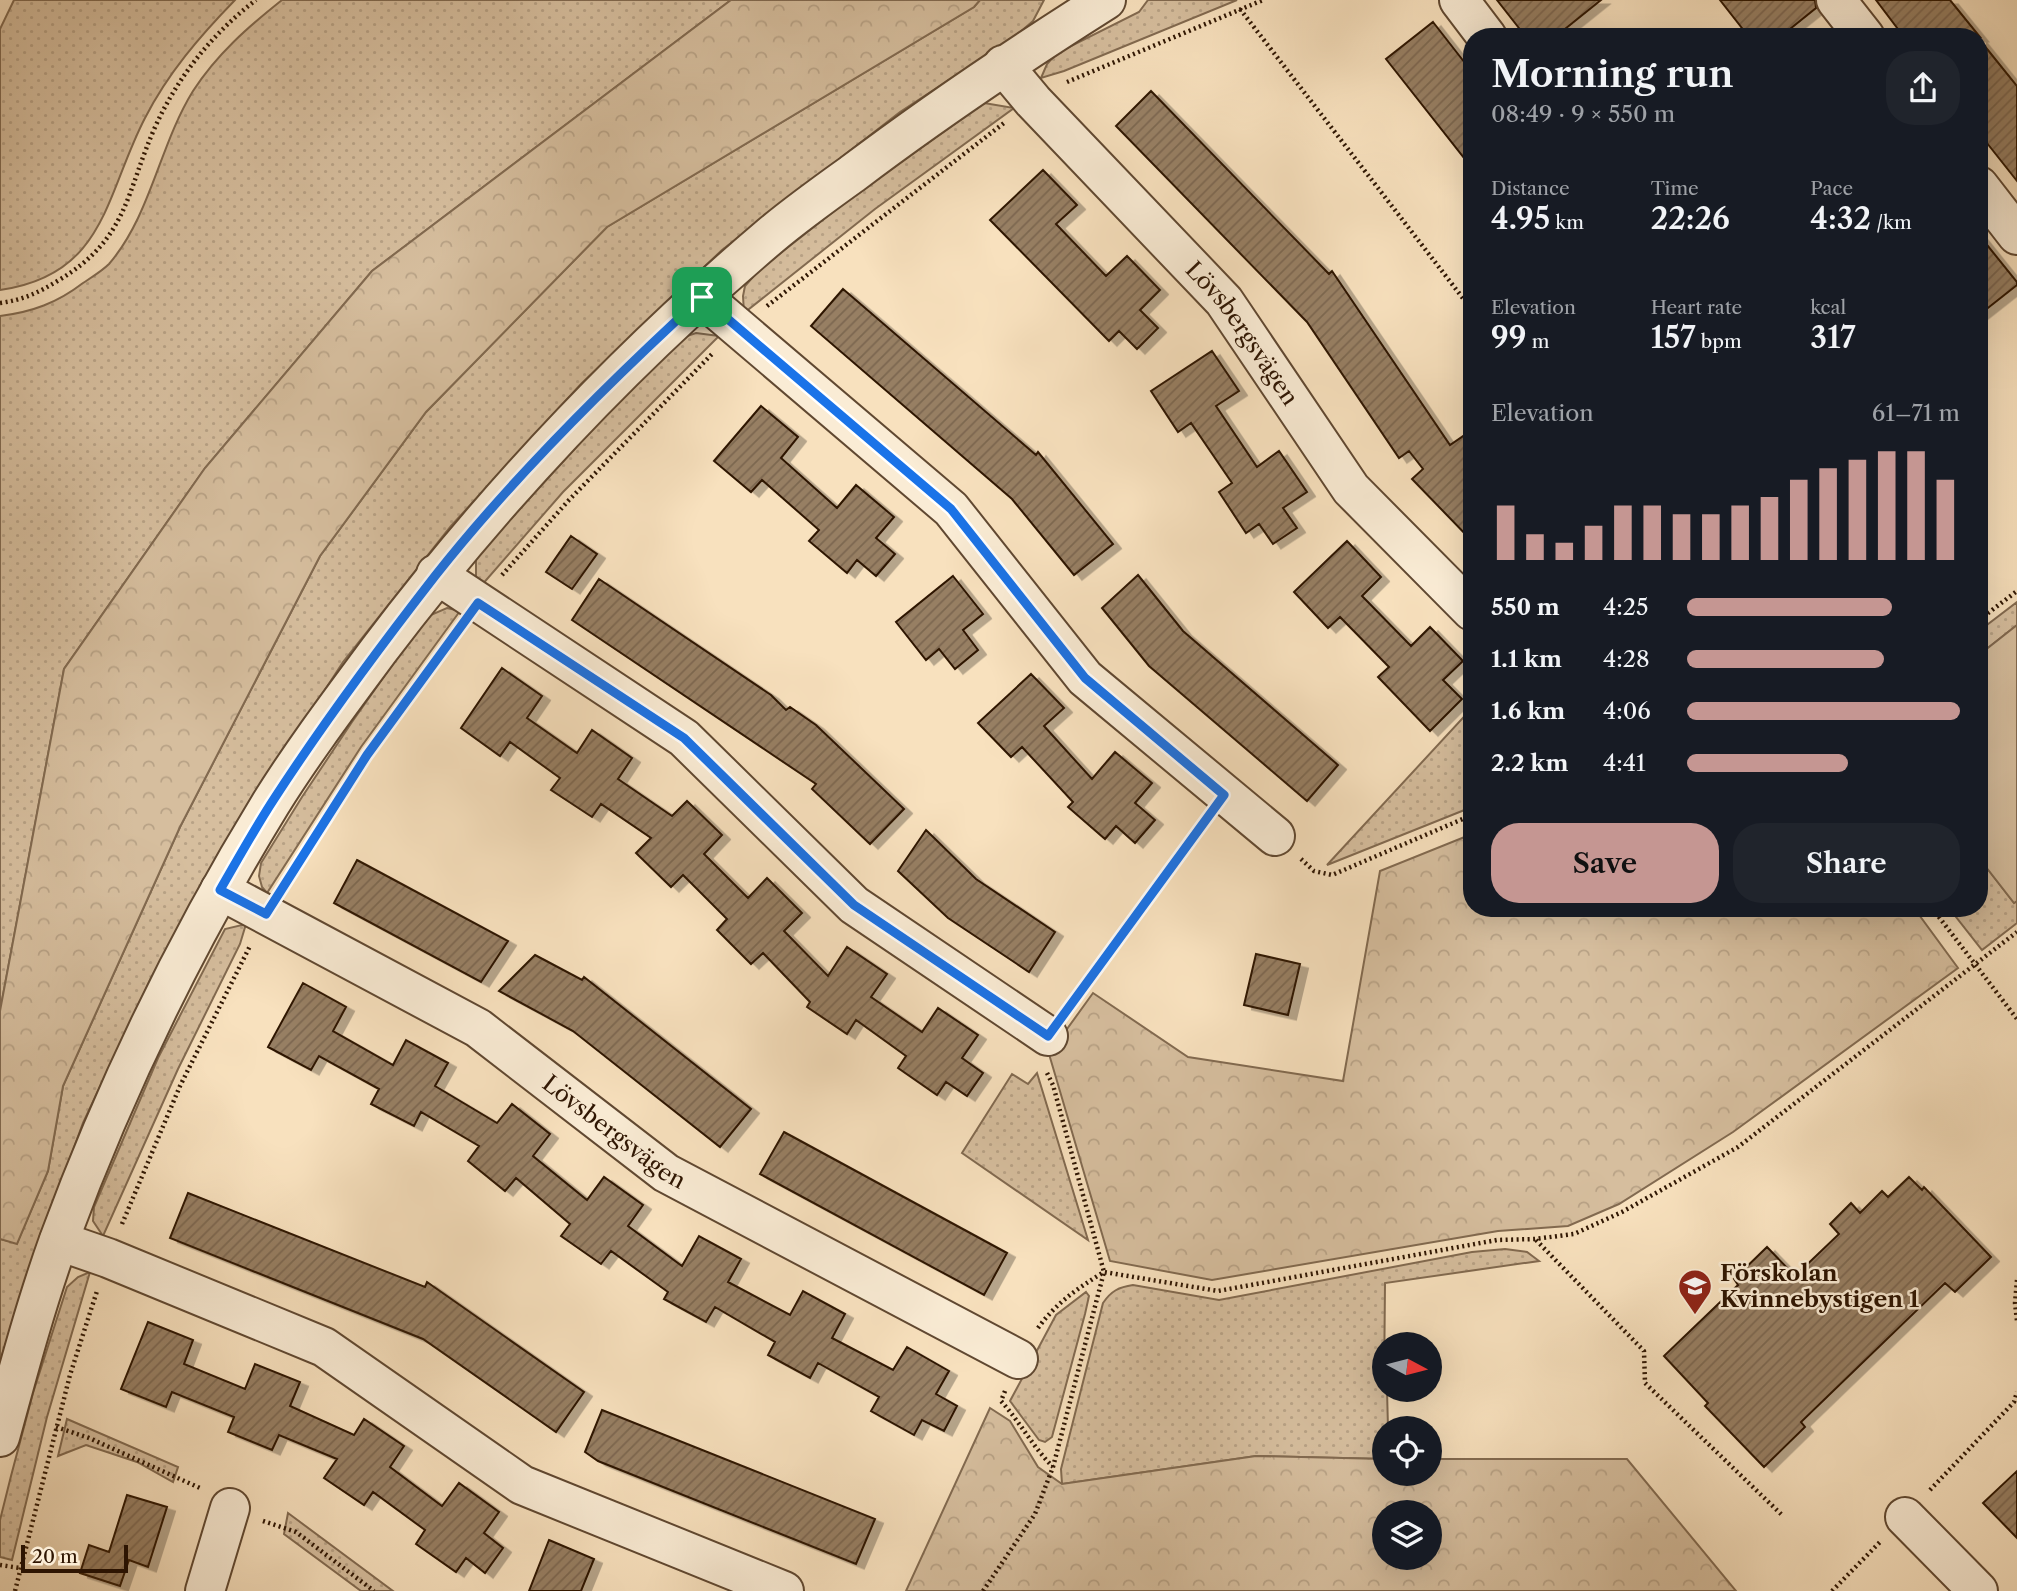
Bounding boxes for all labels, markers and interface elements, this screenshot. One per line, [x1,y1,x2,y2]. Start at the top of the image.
text: Morning run [1491,50,1734,97]
button: share [1886,51,1960,125]
text: 08:49 · 9 × 550 m [1491,100,1675,128]
text: Distance [1491,177,1570,200]
text: Time [1651,177,1699,200]
text: Pace [1810,177,1853,200]
text: 4.95 [1491,200,1550,237]
text: 22:26 [1651,200,1730,237]
text: 4:32 [1810,200,1871,237]
text: km [1550,211,1584,234]
text: /km [1871,211,1912,234]
street label: Lövsbergsvägen [1180,256,1304,411]
pin [672,267,732,327]
icon: arrive [683,278,721,316]
text: Elevation [1491,296,1576,319]
text: Heart rate [1651,296,1742,319]
text: kcal [1810,296,1846,319]
text: 99 [1491,319,1527,356]
text: 157 [1651,319,1696,356]
text: 317 [1810,319,1856,356]
text: m [1527,330,1549,353]
text: bpm [1696,330,1742,353]
text: Elevation [1491,399,1594,427]
text: 61–71 m [1872,399,1960,427]
text: 550 m [1491,593,1560,621]
text: 4:25 [1603,593,1648,621]
text: 1.1 km [1491,645,1562,673]
text: 4:28 [1603,645,1650,673]
text: 1.6 km [1491,697,1565,725]
text: 4:06 [1603,697,1651,725]
text: 2.2 km [1491,749,1568,777]
text: 4:41 [1603,749,1646,777]
button: Save [1491,823,1719,903]
button: Share [1733,823,1960,903]
street label: Lövsbergsvägen [537,1069,690,1195]
place label: Förskolan Kvinnebystigen 1 [1720,1259,1920,1313]
school or university icon: Förskolan Kvinnebystigen 1 [1676,1267,1714,1316]
north arrow [1372,1332,1442,1402]
map controls [1372,1332,1442,1570]
button: locate [1372,1416,1442,1486]
button: layers [1372,1500,1442,1570]
scale bar [21,1542,128,1574]
text: 20 m [32,1545,78,1568]

